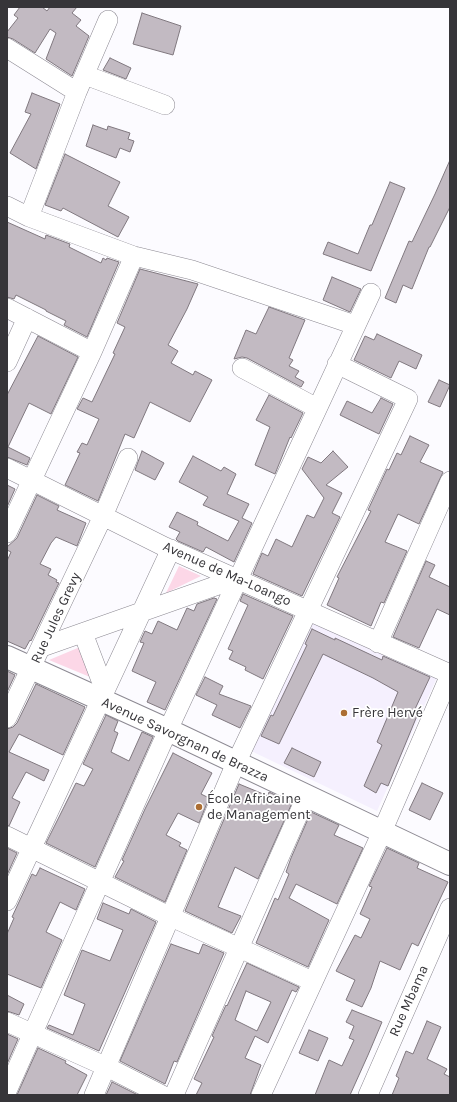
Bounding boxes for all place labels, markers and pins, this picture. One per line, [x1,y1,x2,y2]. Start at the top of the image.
place label: Frère Hervé [352,705,423,721]
marker: Frère Hervé [339,708,349,718]
place label: École Africaine de Management [207,791,311,824]
marker: École Africaine de Management [194,802,204,812]

